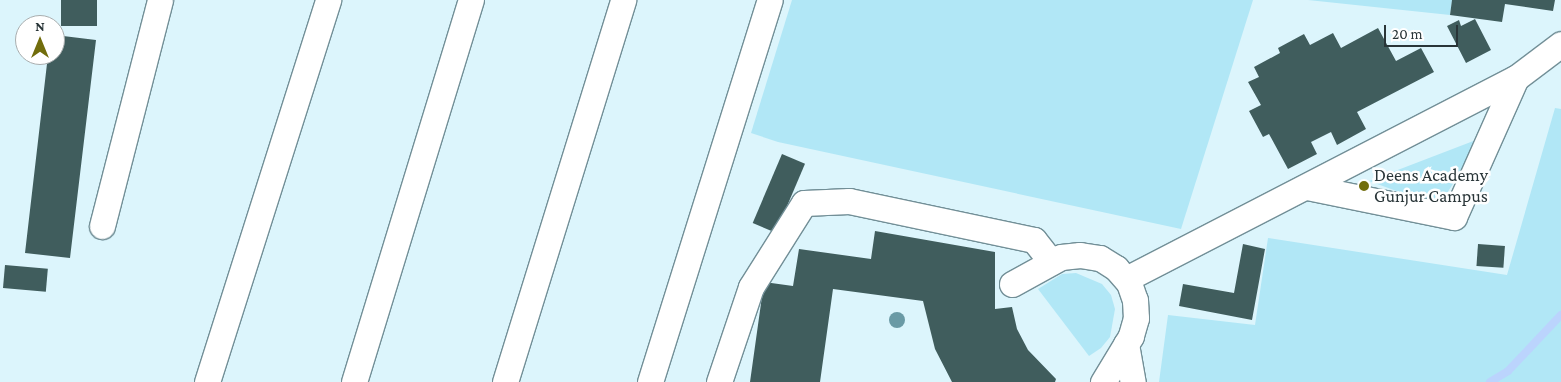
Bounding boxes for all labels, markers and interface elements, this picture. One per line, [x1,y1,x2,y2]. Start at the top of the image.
north arrow [15,15,65,65]
scale bar [1386,15,1460,47]
text: N [35,18,45,34]
text: 20 m [1392,26,1423,42]
place label: Deens Academy Gunjur Campus [1374,165,1488,208]
marker: Deens Academy Gunjur Campus [1358,180,1370,192]

